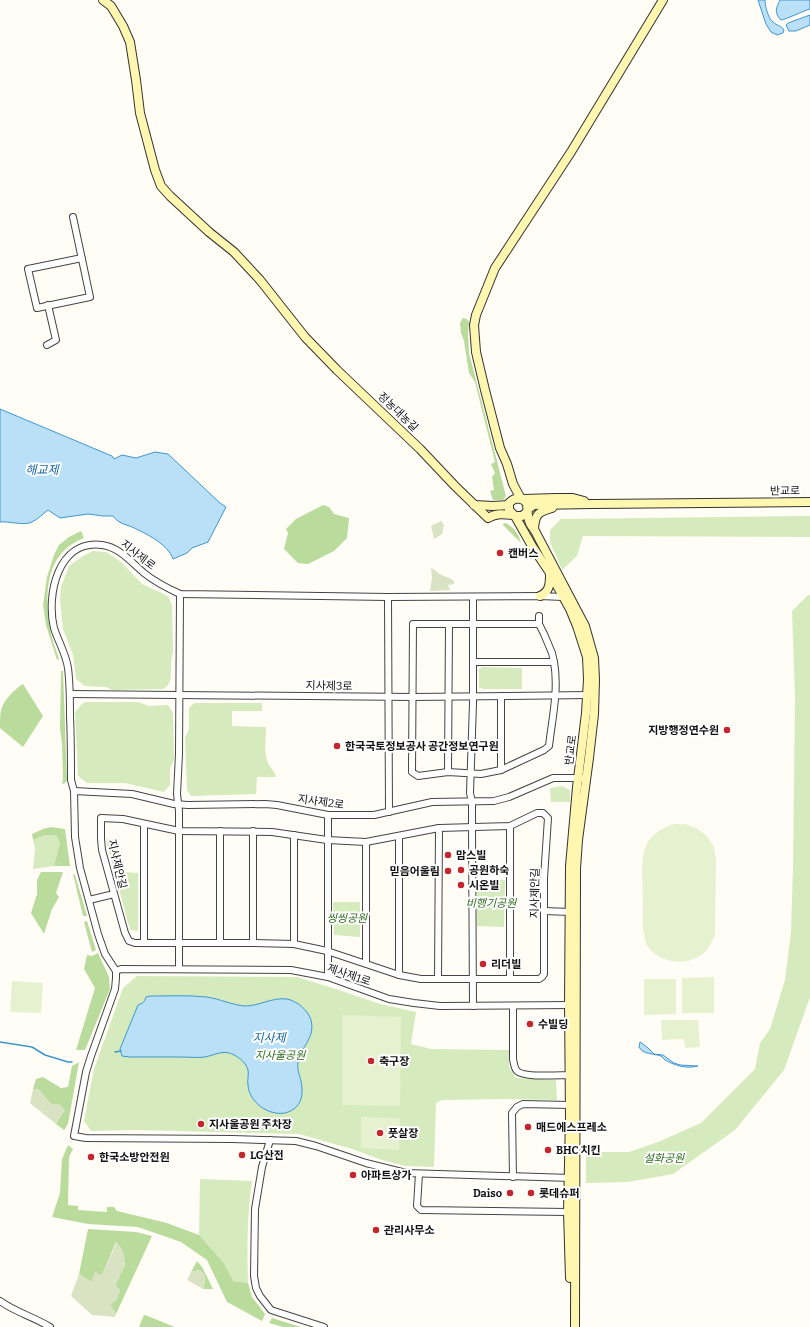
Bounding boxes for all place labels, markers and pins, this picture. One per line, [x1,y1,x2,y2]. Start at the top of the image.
place label: 캔버스 [508,547,538,560]
marker: 캔버스 [495,548,505,558]
place label: 지방행정연수원 [648,724,719,737]
marker: 지방행정연수원 [722,725,732,735]
place label: 한국국토정보공사 공간정보연구원 [345,740,499,753]
marker: 한국국토정보공사 공간정보연구원 [332,741,342,751]
place label: 맘스빌 [456,849,486,862]
marker: 맘스빌 [443,850,453,860]
place label: 공원하숙 [469,864,509,877]
place label: 믿음어울림 [389,865,440,878]
marker: 공원하숙 [456,865,466,875]
marker: 믿음어울림 [443,866,453,876]
place label: 시온빌 [469,879,499,892]
marker: 시온빌 [456,880,466,890]
place label: 리더빌 [491,958,521,971]
marker: 리더빌 [478,959,488,969]
place label: 수빌딩 [538,1018,568,1031]
marker: 수빌딩 [525,1019,535,1029]
place label: 축구장 [379,1055,409,1068]
marker: 축구장 [366,1056,376,1066]
place label: 지사울공원 주차장 [209,1118,292,1131]
marker: 지사울공원 주차장 [196,1119,206,1129]
place label: 매드에스프레소 [536,1121,607,1134]
marker: 매드에스프레소 [523,1122,533,1132]
place label: 풋살장 [388,1127,418,1140]
marker: 풋살장 [375,1128,385,1138]
place label: BHC 치킨 [556,1144,601,1157]
marker: BHC 치킨 [543,1145,553,1155]
place label: LG산전 [250,1149,284,1162]
marker: LG산전 [237,1150,247,1160]
place label: 한국소방안전원 [99,1151,170,1164]
marker: 한국소방안전원 [86,1152,96,1162]
place label: 아파트상가 [361,1169,412,1182]
marker: 아파트상가 [348,1170,358,1180]
place label: Daiso [473,1187,502,1200]
place label: 롯데슈퍼 [539,1187,579,1200]
marker: Daiso [505,1188,515,1198]
marker: 롯데슈퍼 [526,1188,536,1198]
place label: 관리사무소 [384,1224,435,1237]
marker: 관리사무소 [371,1225,381,1235]

